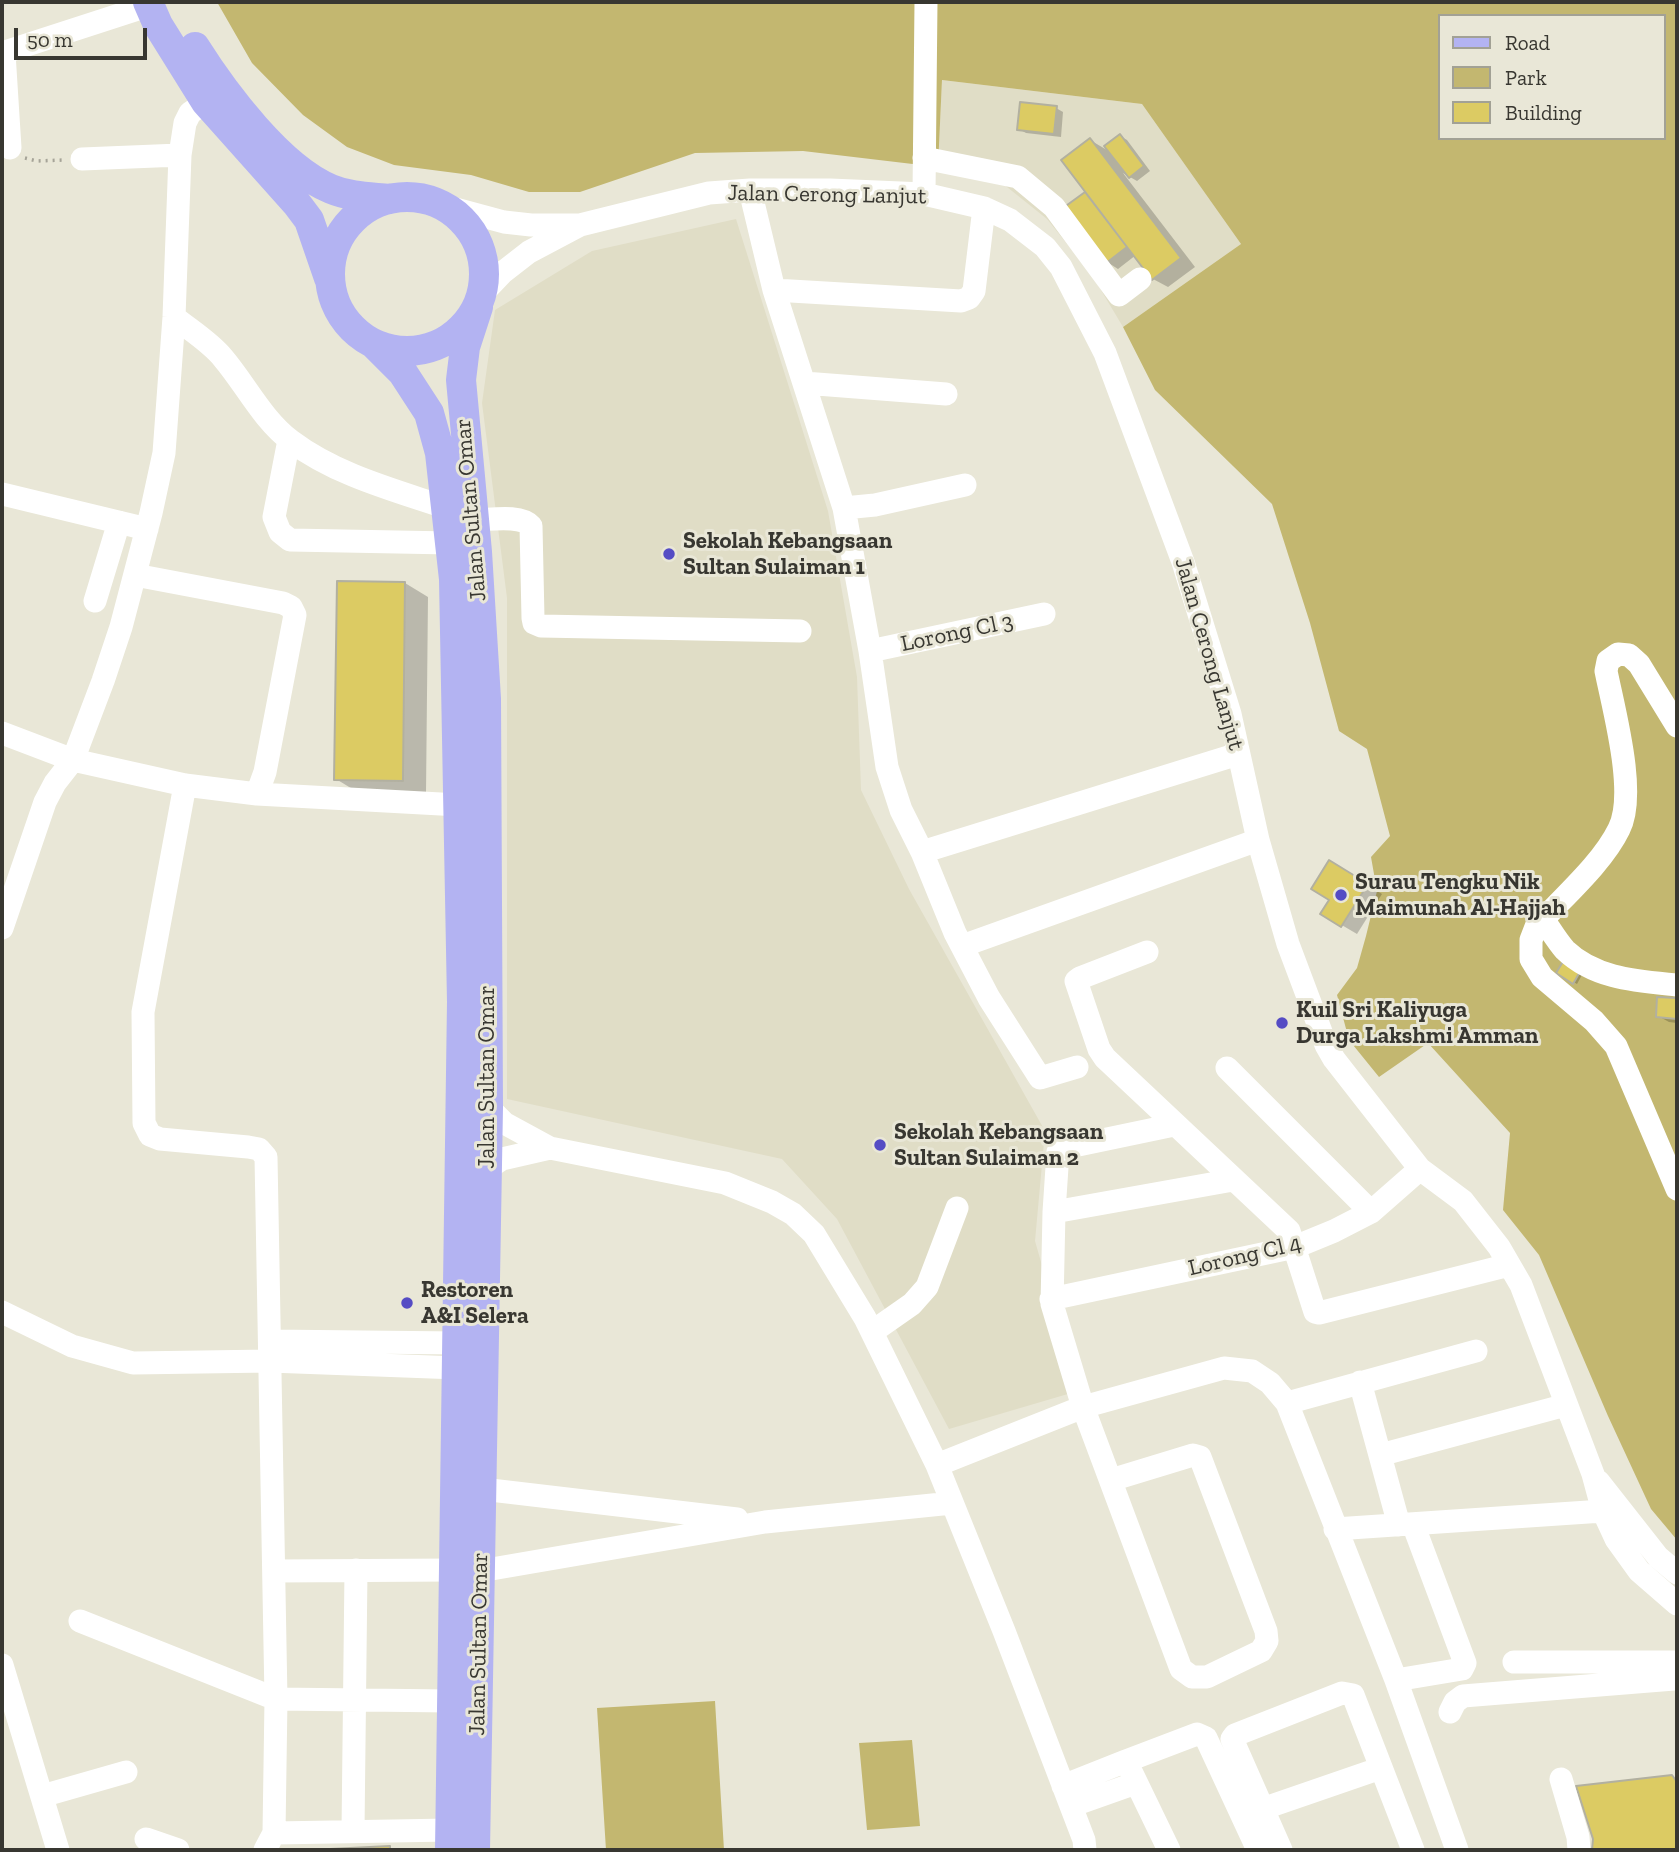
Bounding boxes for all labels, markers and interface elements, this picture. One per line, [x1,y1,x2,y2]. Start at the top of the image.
scale bar [18,14,150,58]
legend [1438,14,1665,140]
text: 50 m [27,27,73,52]
text: Road [1505,30,1550,55]
text: Park [1505,65,1547,90]
text: Building [1505,100,1582,125]
street label: Jalan Cerong Lanjut [727,179,927,211]
street label: Jalan Sultan Omar [449,417,493,603]
place label: Sekolah Kebangsaan Sultan Sulaiman 1 [683,527,892,581]
marker: Sekolah Kebangsaan Sultan Sulaiman 1 [661,546,677,562]
street label: Jalan Cerong Lanjut [1168,555,1250,753]
street label: Lorong Cl 3 [898,608,1016,658]
place label: Surau Tengku Nik Maimunah Al-Hajjah [1355,868,1566,922]
marker: Surau Tengku Nik Maimunah Al-Hajjah [1333,887,1349,903]
street label: Jalan Sultan Omar [473,985,501,1169]
place label: Kuil Sri Kaliyuga Durga Lakshmi Amman [1296,996,1538,1050]
marker: Kuil Sri Kaliyuga Durga Lakshmi Amman [1274,1015,1290,1031]
place label: Sekolah Kebangsaan Sultan Sulaiman 2 [894,1118,1103,1172]
marker: Sekolah Kebangsaan Sultan Sulaiman 2 [872,1137,888,1153]
street label: Lorong Cl 4 [1186,1230,1304,1282]
place label: Restoren A&I Selera [421,1276,529,1330]
marker: Restoren A&I Selera [399,1295,415,1311]
street label: Jalan Sultan Omar [464,1552,494,1736]

